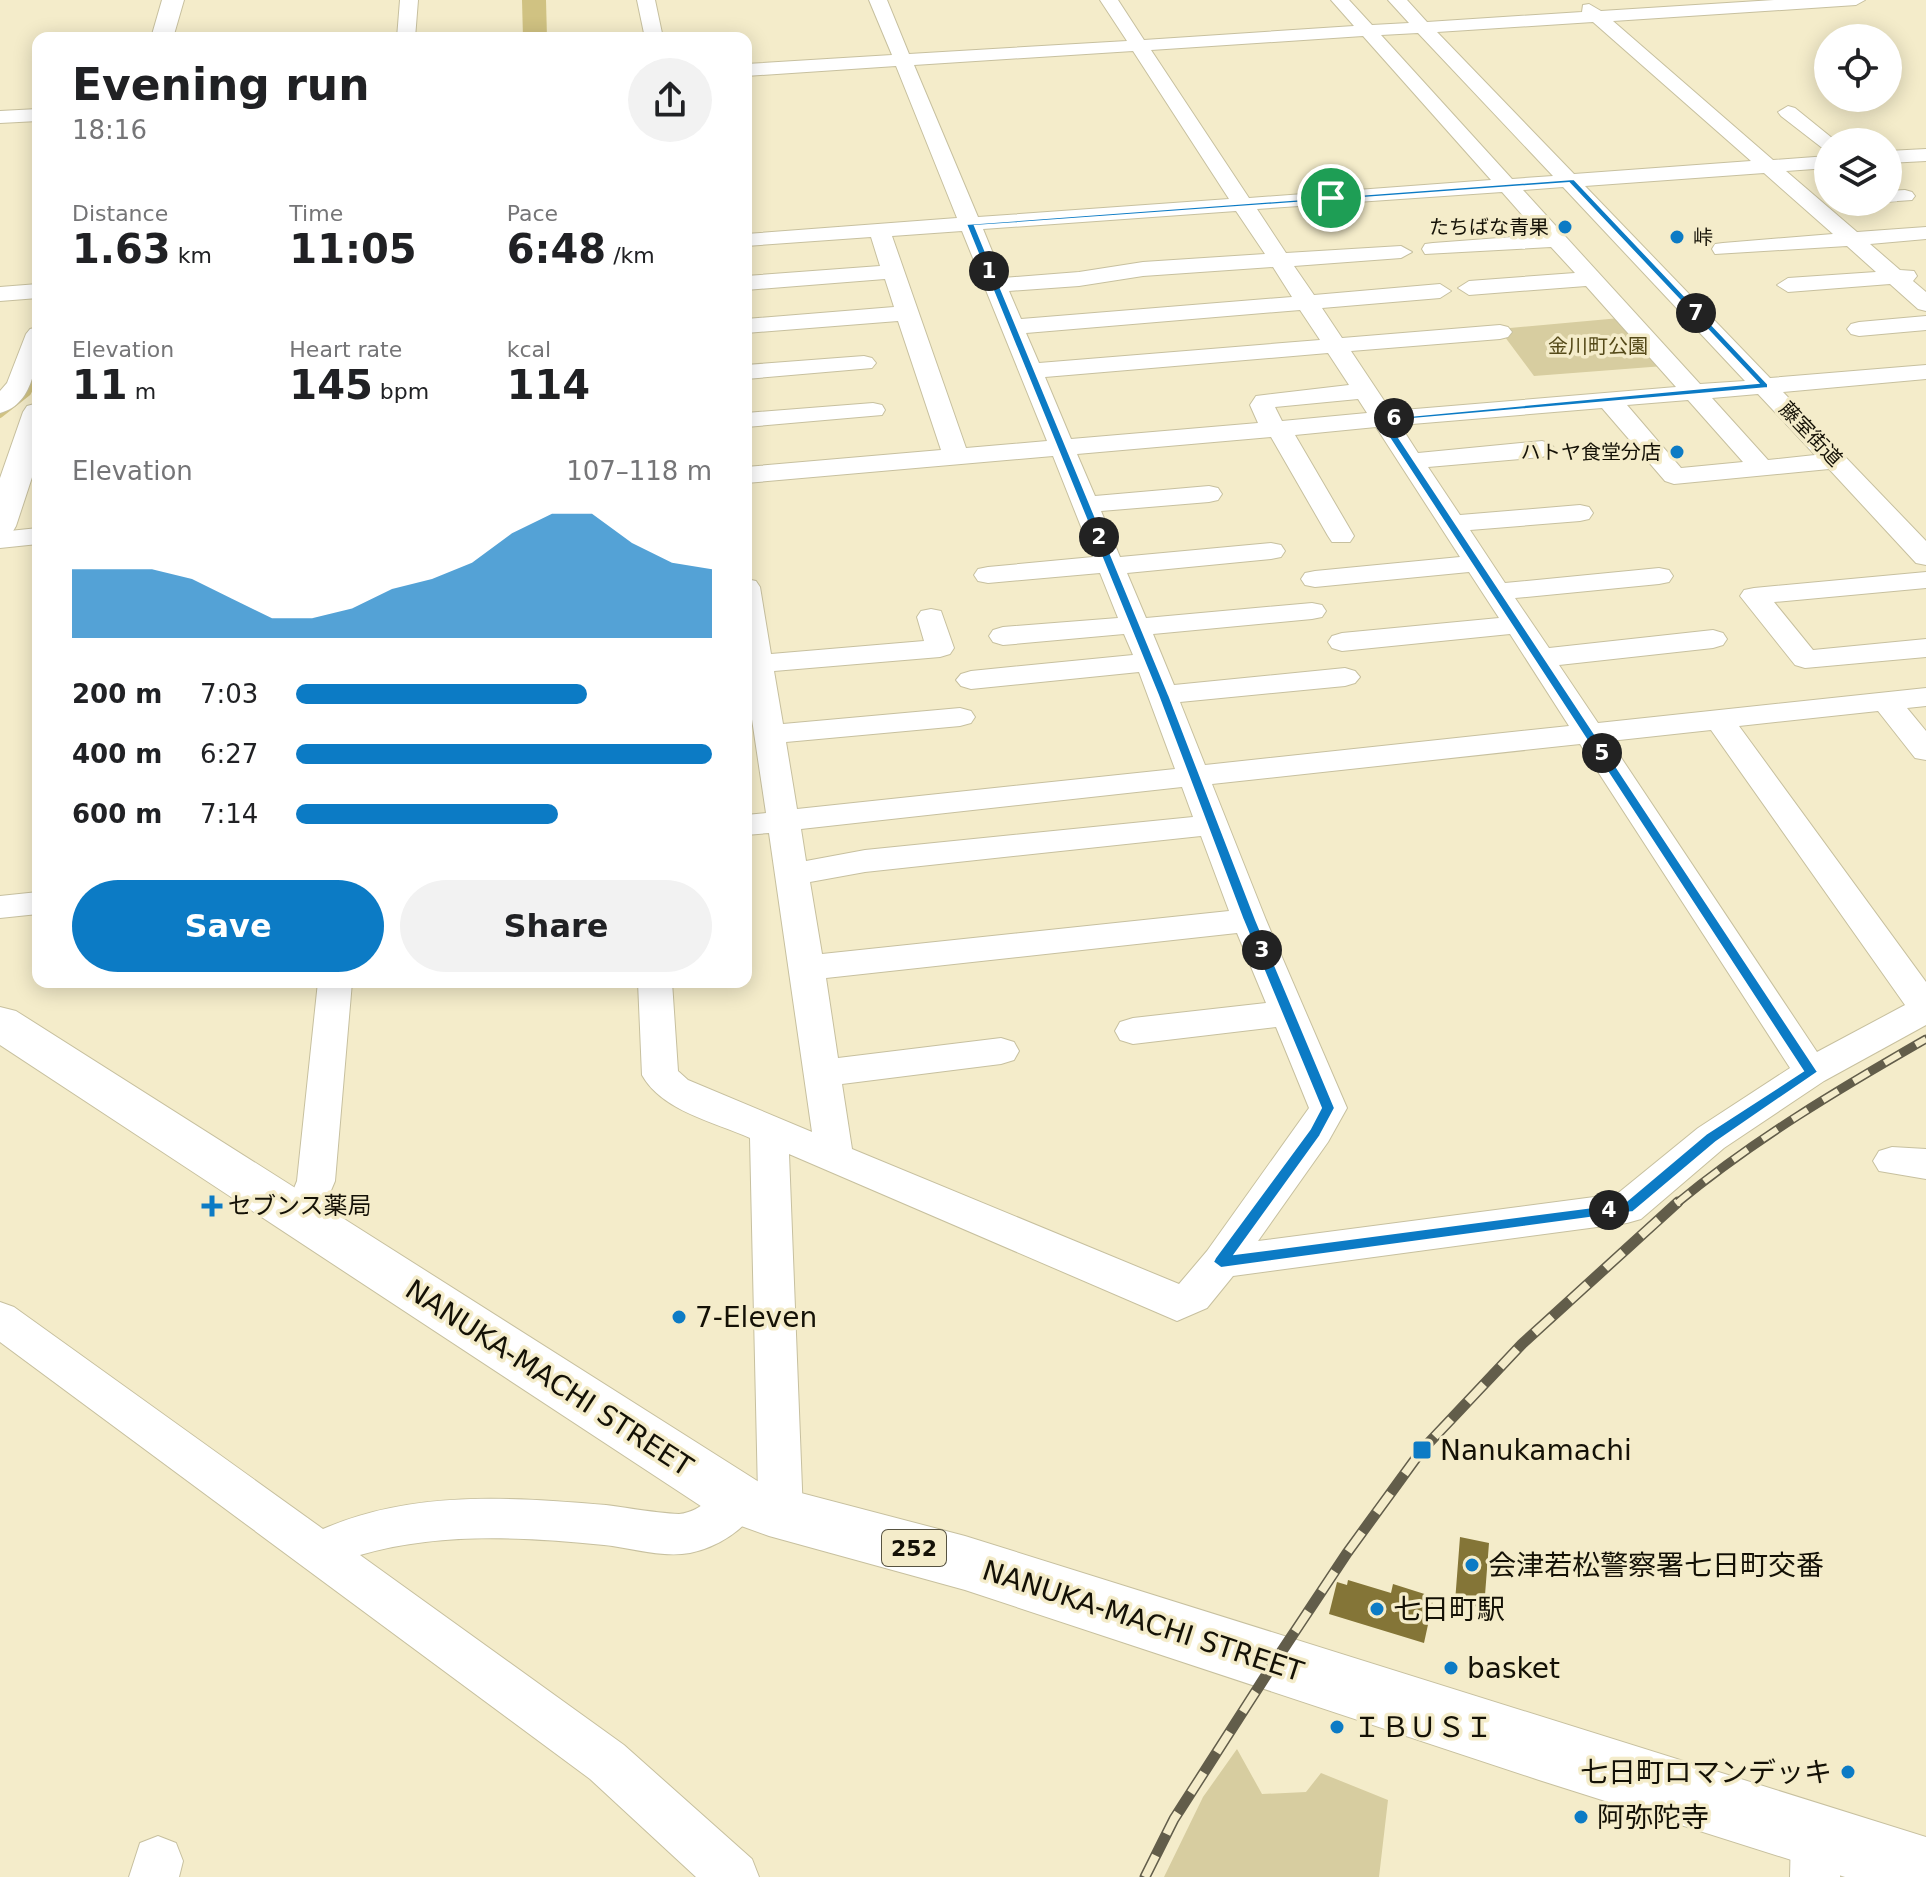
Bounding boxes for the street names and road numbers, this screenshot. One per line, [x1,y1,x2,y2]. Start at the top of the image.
street label: 藤室街道 [1775,397,1847,471]
street label: NANUKA-MACHI STREET [399,1273,699,1484]
road number: 252 [882,1530,946,1566]
street label: NANUKA-MACHI STREET [978,1553,1308,1689]

